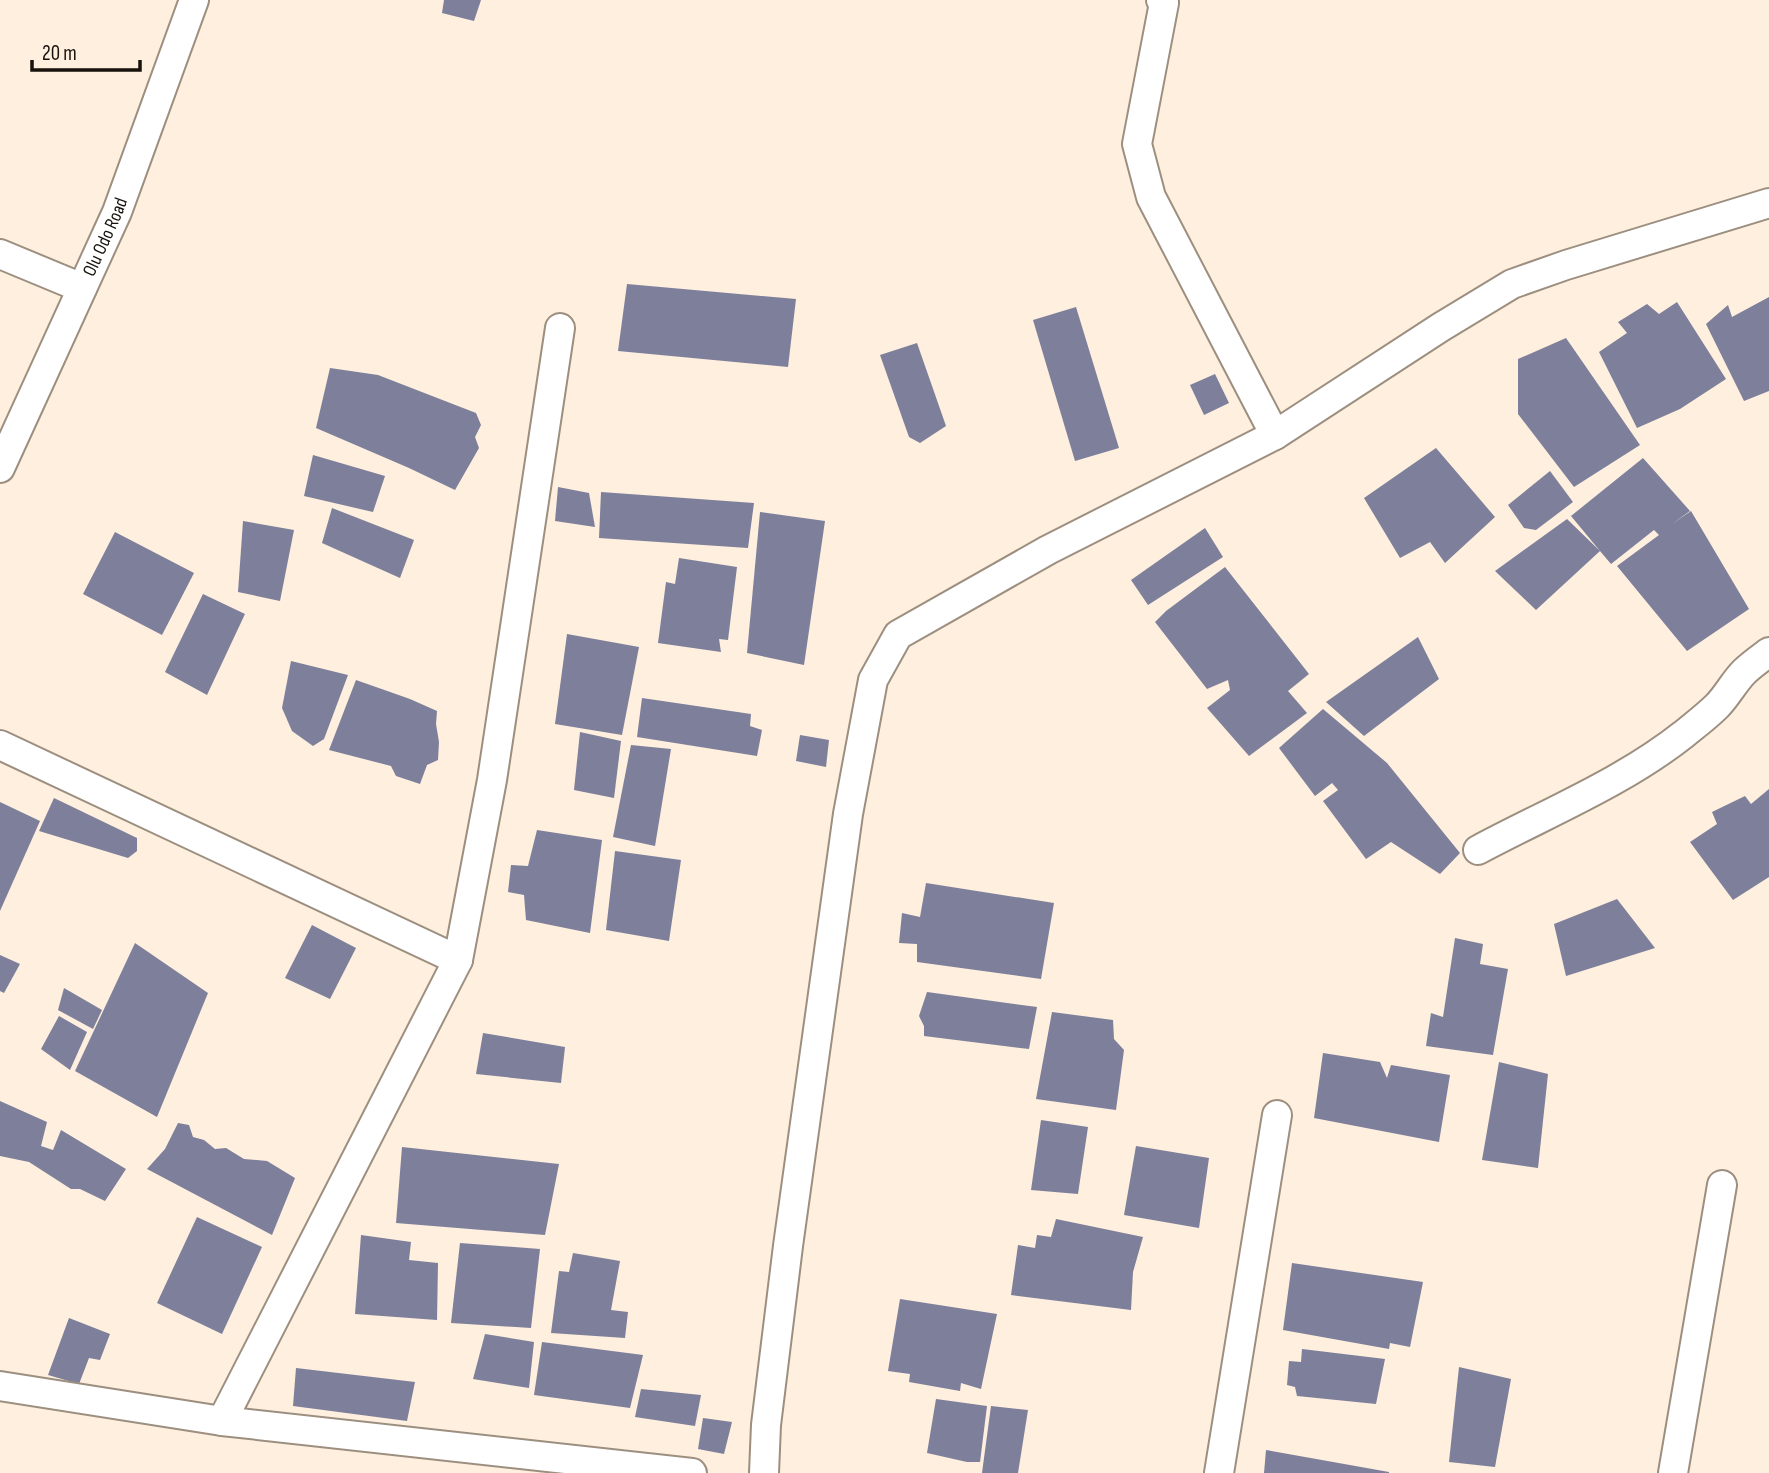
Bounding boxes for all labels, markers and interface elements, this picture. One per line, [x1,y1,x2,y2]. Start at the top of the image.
scale bar [32,28,140,72]
text: 20 m [42,41,77,66]
street label: Olu Odo Road [78,194,133,280]

